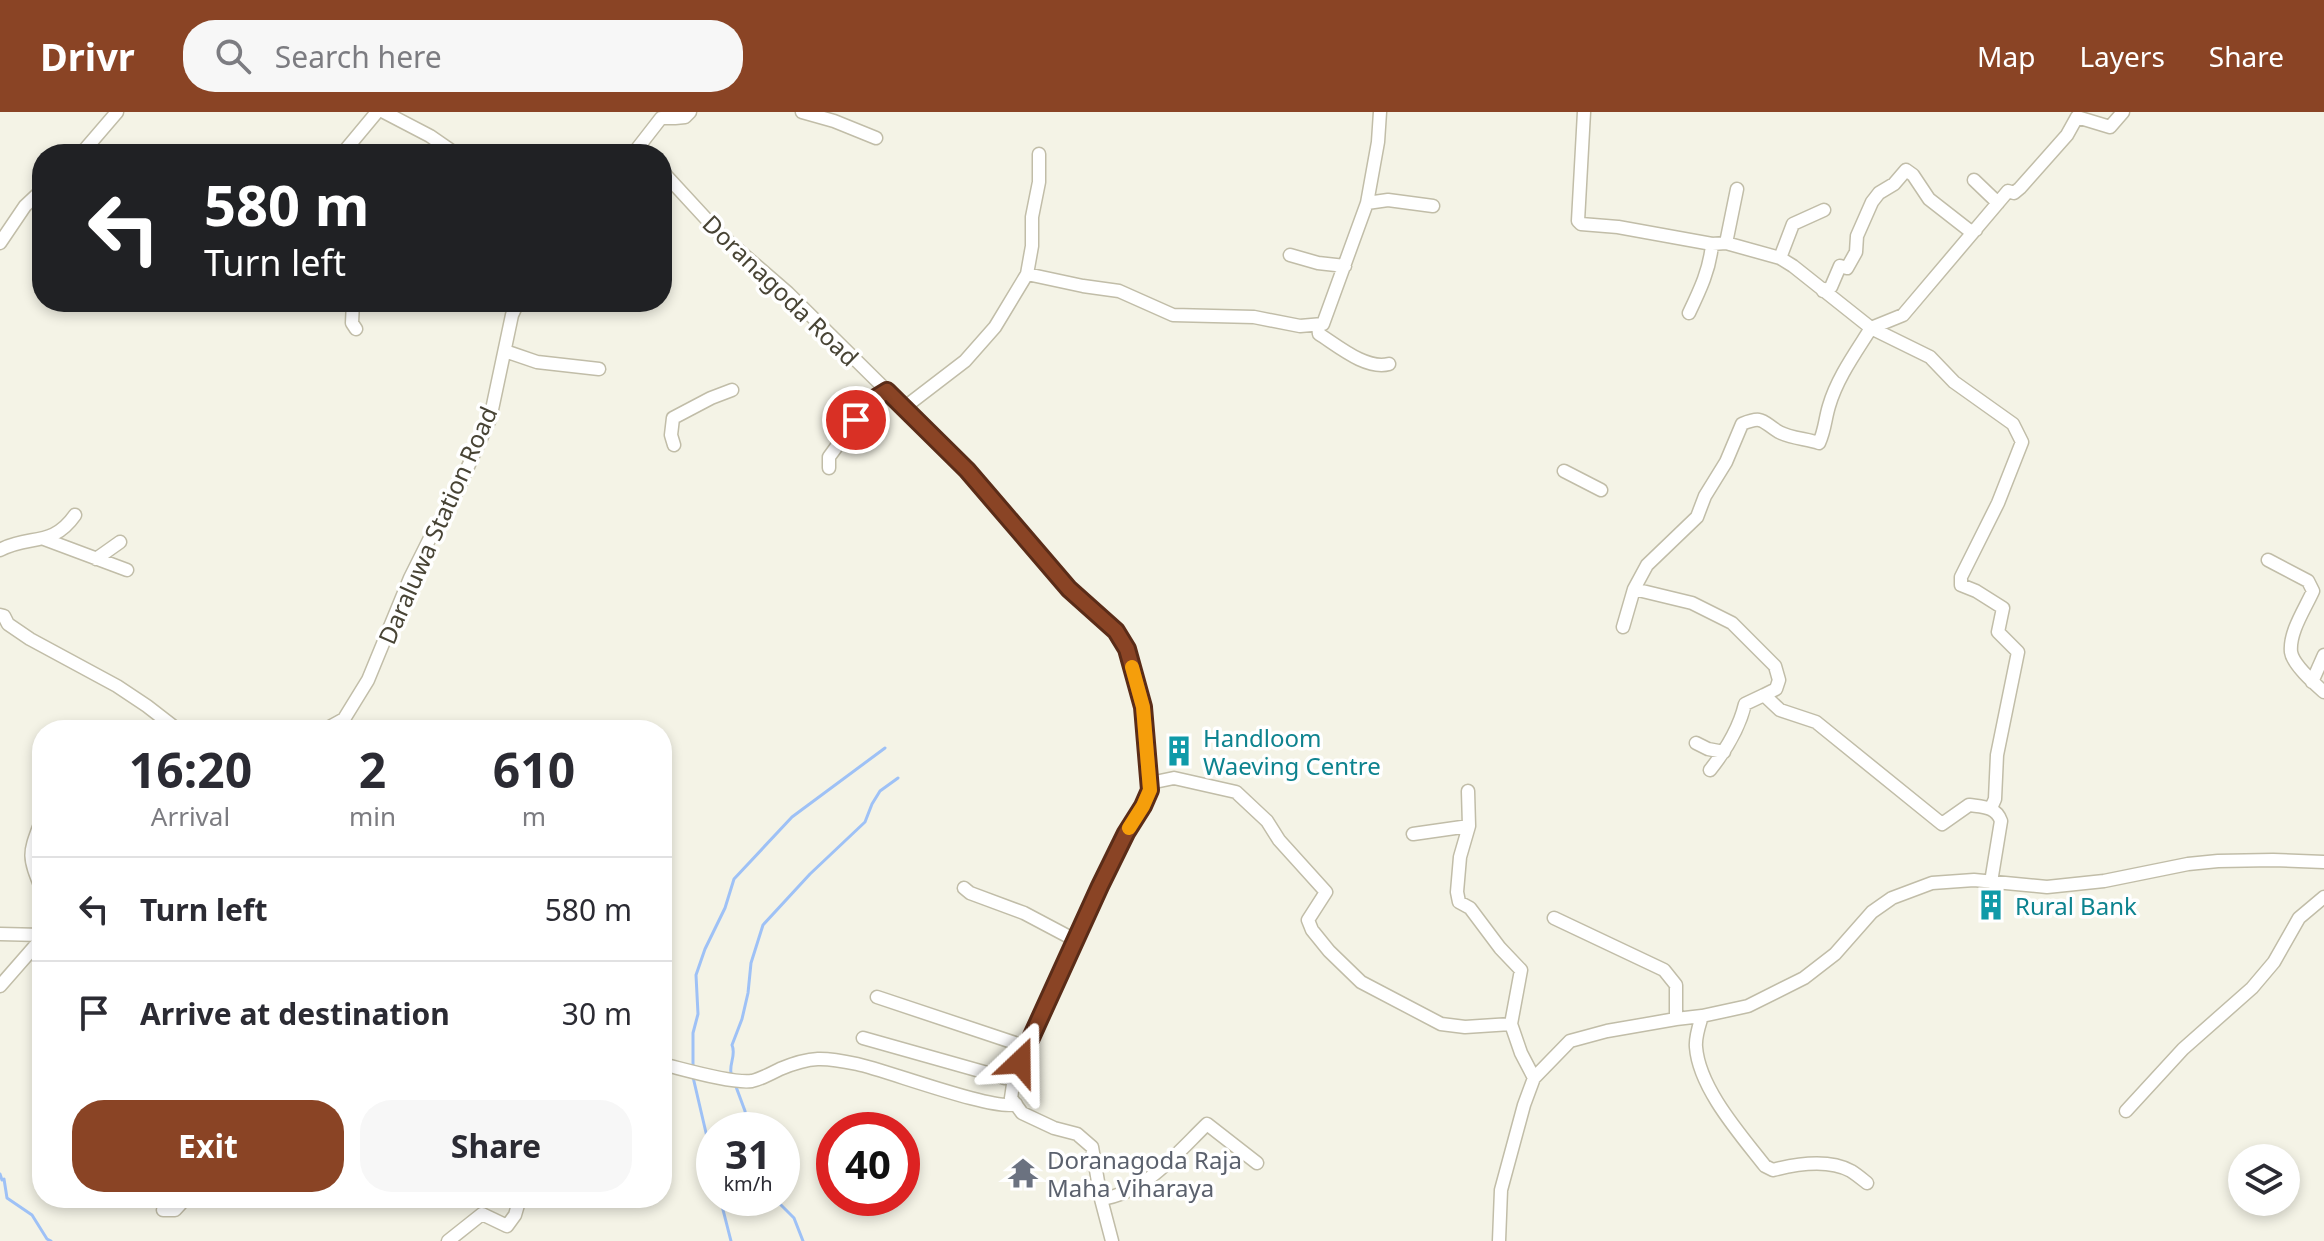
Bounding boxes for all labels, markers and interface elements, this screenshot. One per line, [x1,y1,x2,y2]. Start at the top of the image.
search box [183,20,743,92]
text: Drivr [40,30,135,82]
icon: search [211,34,255,78]
text: Search here [275,36,442,77]
text: Map [1977,37,2035,75]
text: Layers [2079,37,2165,75]
text: Share [2209,37,2284,75]
text: 580 m [204,166,369,242]
icon: left [72,176,176,280]
street label: Doranagoda Road [696,207,866,373]
text: Turn left [204,238,346,287]
pin [822,386,890,454]
icon: arrive [834,398,878,442]
street label: Daraluwa Station Road [370,401,504,649]
place label: Handloom Waeving Centre [1203,721,1381,782]
building icon: Handloom Waeving Centre [1162,734,1196,768]
text: 16:20 [129,737,252,802]
text: 2 [359,737,386,802]
text: 610 [493,737,575,802]
text: Arrival [151,798,230,834]
text: min [349,798,396,834]
text: m [522,798,546,834]
icon: left [72,887,116,931]
building icon: Rural Bank [1974,888,2008,922]
text: Turn left [140,889,268,930]
text: 580 m [545,889,632,930]
place label: Rural Bank [2015,889,2137,922]
icon: arrive [72,991,116,1035]
text: Arrive at destination [140,993,450,1034]
text: 30 m [562,993,632,1034]
position arrow [978,1020,1062,1104]
button: Exit [72,1100,344,1192]
button: Share [360,1100,632,1192]
speed limit sign: 40 [816,1112,920,1216]
text: 31 [725,1126,771,1181]
place label: Doranagoda Raja Maha Viharaya [1047,1143,1242,1204]
map controls [2228,1144,2300,1216]
button: layers [2228,1144,2300,1216]
temple icon: Doranagoda Raja Maha Viharaya [1006,1156,1040,1190]
text: km/h [723,1170,773,1197]

